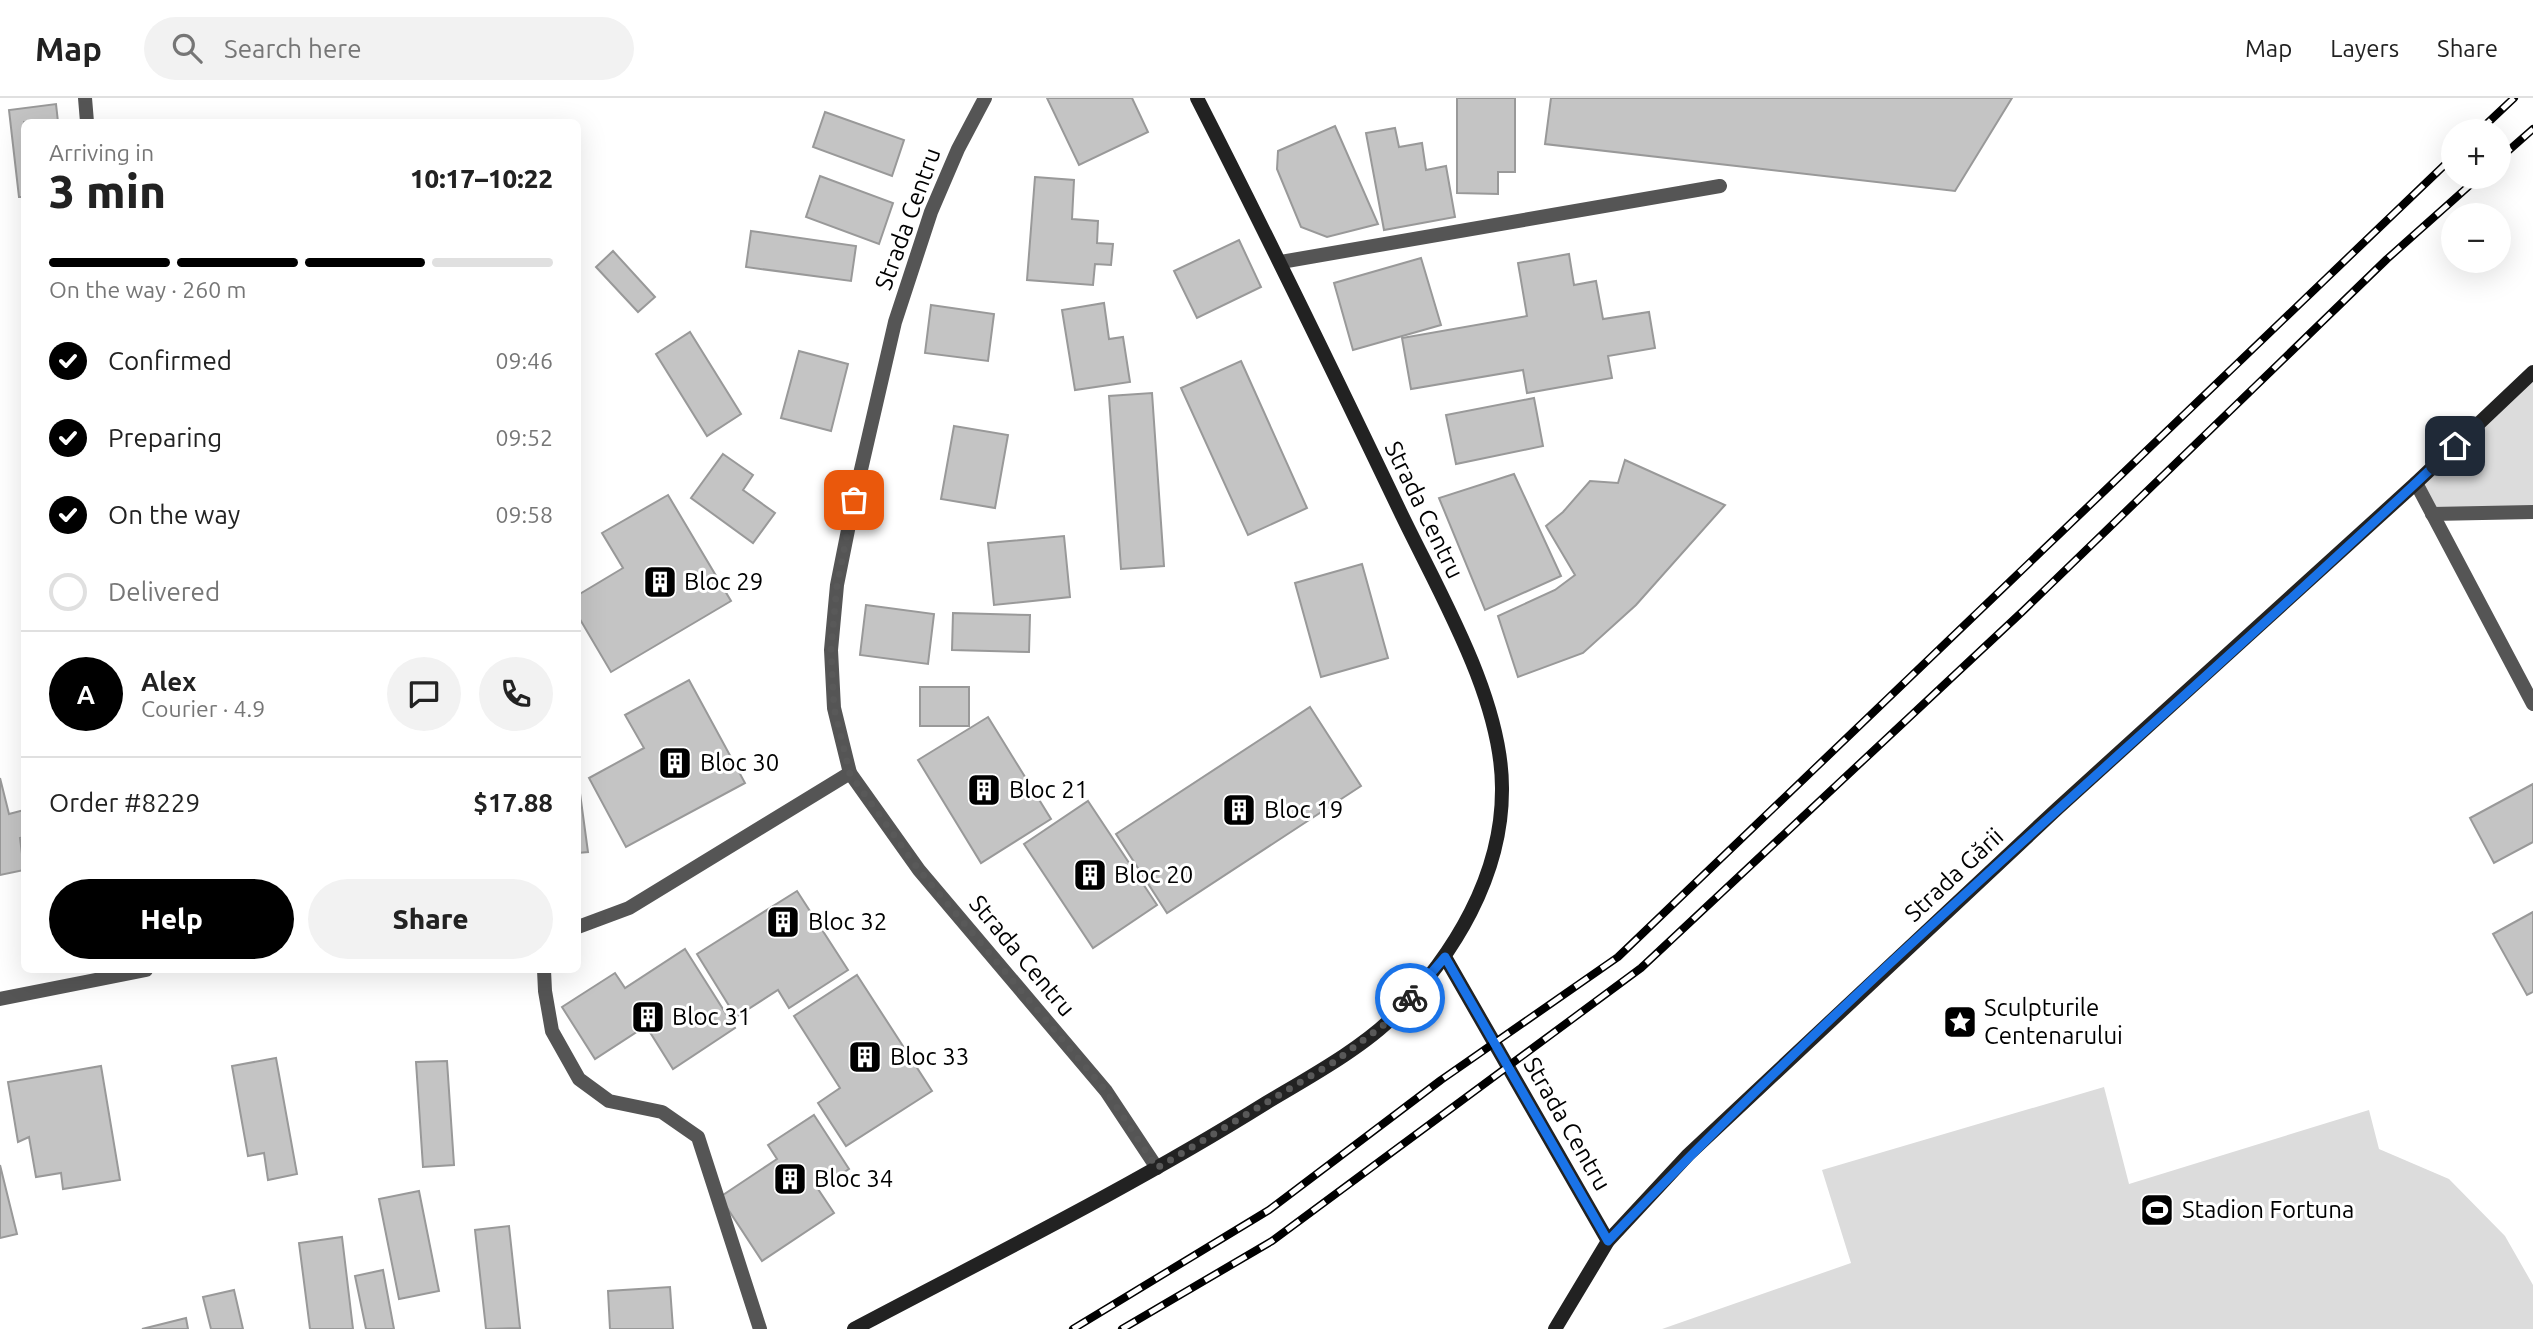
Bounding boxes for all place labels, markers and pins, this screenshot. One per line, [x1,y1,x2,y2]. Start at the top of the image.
pin [2425,416,2485,476]
pin [824,470,884,530]
building icon: Bloc 29 [641,563,679,601]
place label: Bloc 29 [684,568,763,595]
building icon: Bloc 30 [656,744,694,782]
place label: Bloc 30 [700,749,779,776]
building icon: Bloc 21 [965,771,1003,809]
place label: Bloc 21 [1009,776,1088,803]
building icon: Bloc 19 [1220,791,1258,829]
place label: Bloc 19 [1264,796,1343,823]
building icon: Bloc 20 [1071,856,1109,894]
place label: Bloc 20 [1114,861,1193,888]
building icon: Bloc 32 [764,903,802,941]
place label: Bloc 32 [808,908,887,935]
place label: Sculpturile Centenarului [1984,994,2123,1049]
building icon: Bloc 31 [629,998,667,1036]
place label: Bloc 31 [672,1003,751,1030]
place icon: Sculpturile Centenarului [1941,1003,1979,1041]
building icon: Bloc 33 [846,1038,884,1076]
place label: Bloc 33 [890,1043,969,1070]
building icon: Bloc 34 [771,1160,809,1198]
place label: Bloc 34 [814,1165,893,1192]
sports icon: Stadion Fortuna [2138,1191,2176,1229]
place label: Stadion Fortuna [2182,1196,2354,1223]

